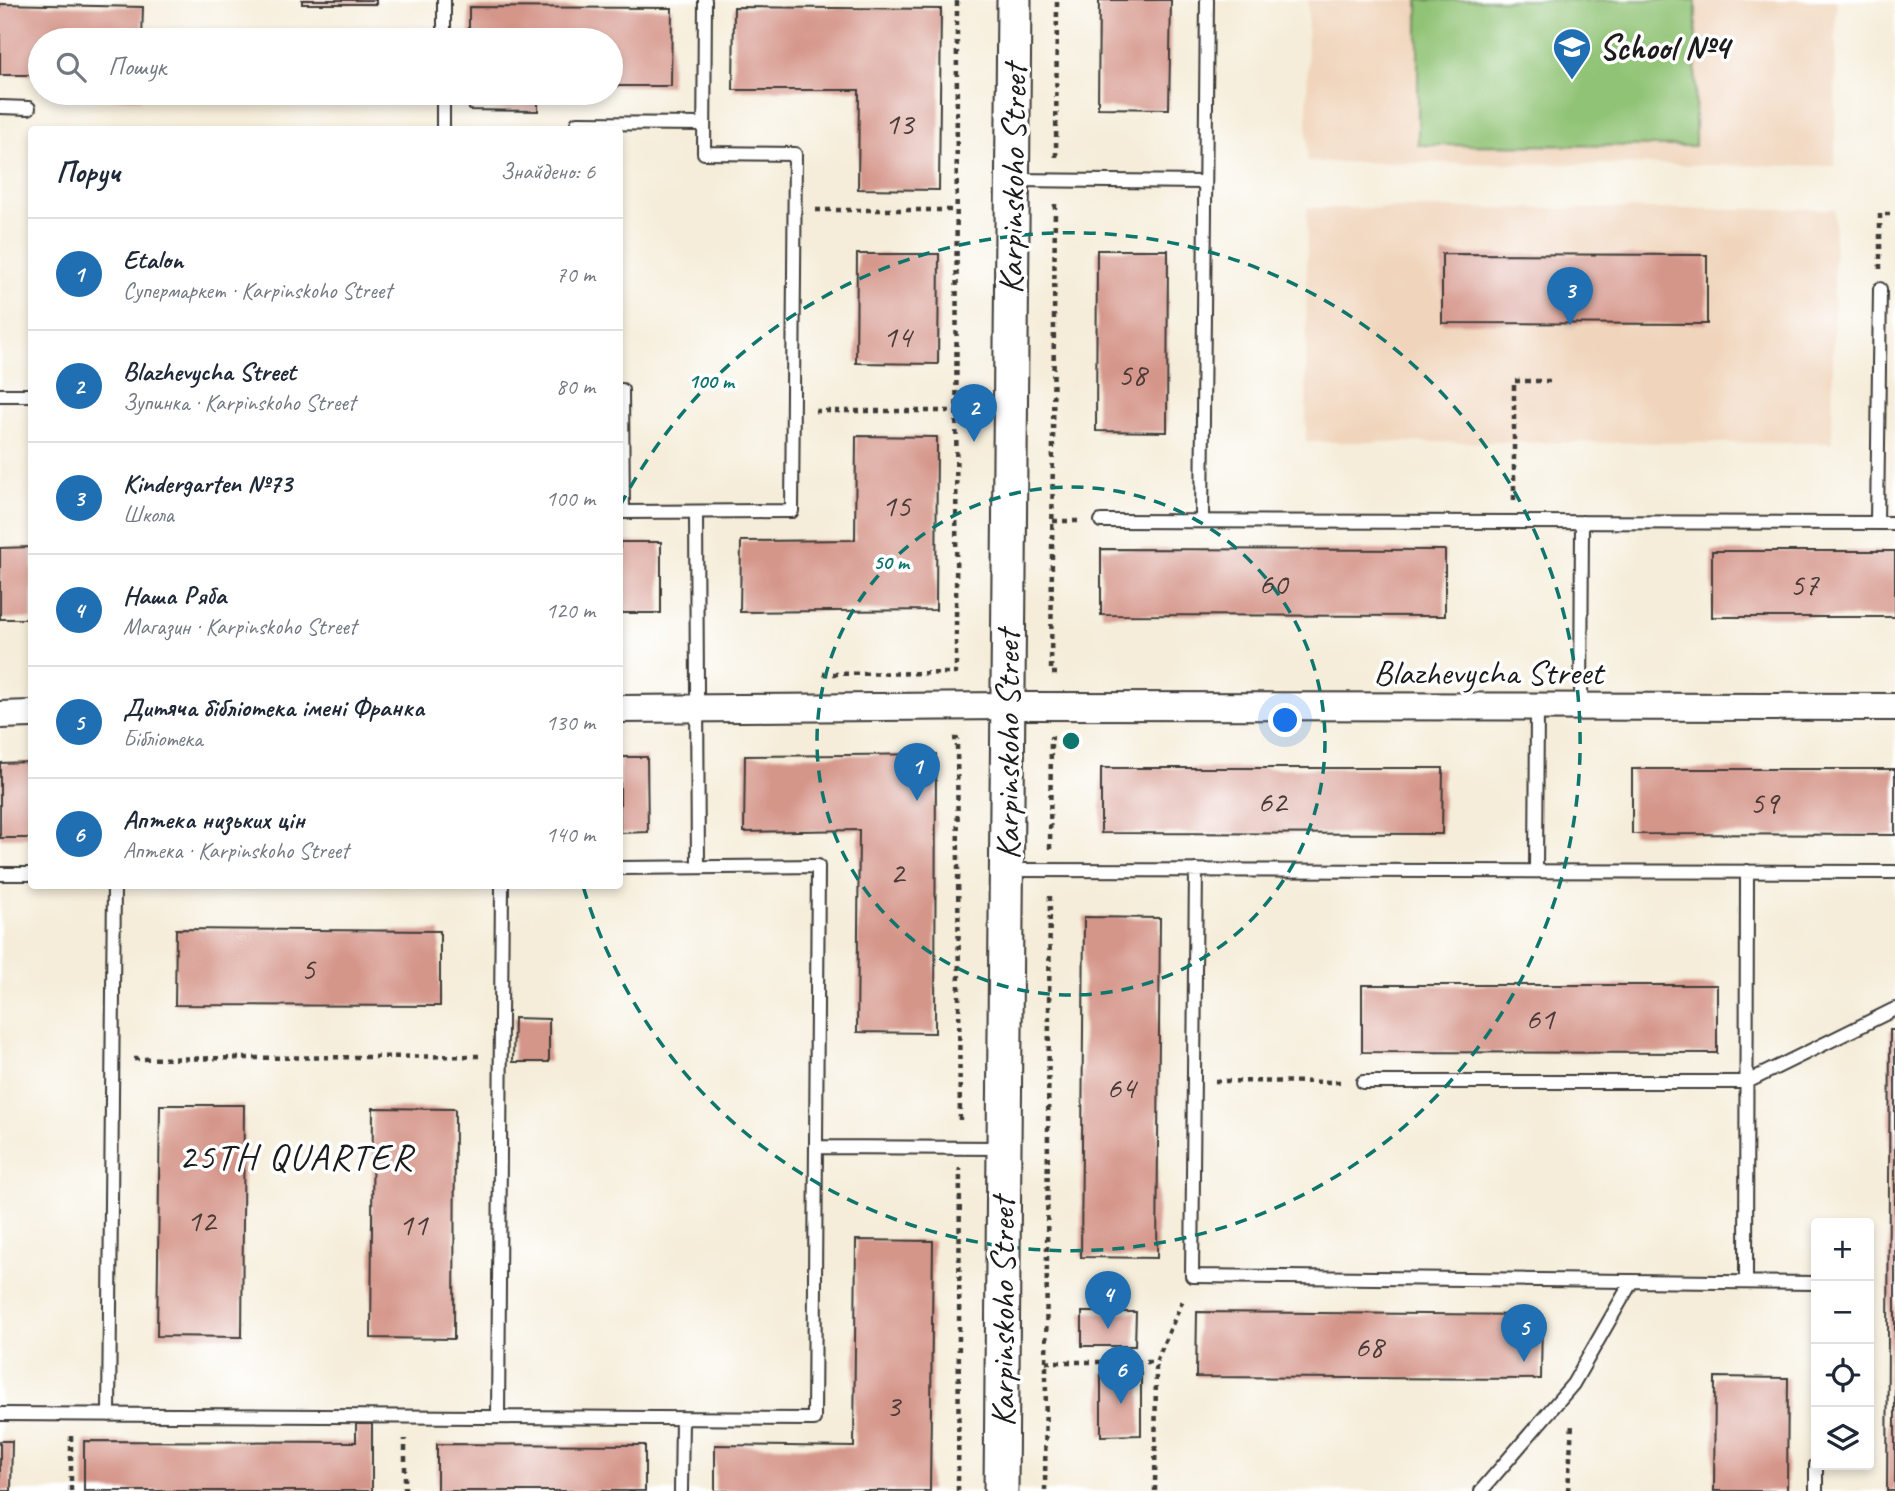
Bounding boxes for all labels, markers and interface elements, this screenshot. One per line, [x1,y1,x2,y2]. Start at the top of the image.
place label: School №4 [1599,25,1734,70]
school or university icon: School №4 [1551,26,1593,81]
search box [28,28,623,105]
icon: search [52,48,90,86]
text: Пошук [108,50,166,83]
street label: Karpinskoho Street [988,59,1037,294]
house number: 13 [885,103,916,144]
text: Поруч [56,153,120,191]
text: Знайдено: 6 [500,157,595,186]
text: Etalon [123,243,183,276]
text: 1 [74,260,84,289]
text: 70 m [556,260,595,289]
pin: 3 [1547,267,1593,325]
text: Супермаркет · Karpinskoho Street [123,276,392,305]
house number: 14 [883,316,915,357]
house number: 58 [1118,354,1149,395]
text: Blazhevycha Street [123,355,296,388]
text: 100 m [688,368,736,394]
text: 2 [74,372,84,401]
text: 80 m [556,372,595,401]
pin: 2 [951,384,997,442]
text: Зупинка · Karpinskoho Street [123,388,355,417]
text: Kindergarten №73 [123,467,292,500]
text: 3 [74,484,84,513]
text: 100 m [546,484,595,513]
house number: 15 [882,485,912,526]
text: Школа [123,500,174,529]
text: 50 m [873,549,911,575]
house number: 60 [1259,563,1290,604]
house number: 57 [1790,564,1820,605]
text: Наша Ряба [123,579,226,612]
text: 4 [74,596,84,625]
text: 120 m [546,596,595,625]
text: Магазин · Karpinskoho Street [123,612,356,641]
street label: Karpinskoho Street [985,626,1030,860]
street label: Blazhevycha Street [1373,650,1606,695]
text: Дитяча бібліотека імені Франка [123,691,424,724]
your location [1268,703,1302,737]
text: 5 [74,708,84,737]
text: 130 m [546,708,595,737]
text: Бібліотека [123,724,202,753]
centre of rings [1059,729,1083,753]
pin: 1 [894,743,940,801]
house number: 62 [1258,781,1289,822]
house number: 59 [1750,782,1781,823]
text: Аптека низьких цін [123,803,305,836]
text: 6 [74,820,84,849]
text: 140 m [546,820,595,849]
text: Аптека · Karpinskoho Street [123,836,349,865]
house number: 2 [890,852,907,893]
house number: 5 [301,948,317,989]
house number: 61 [1526,998,1556,1039]
house number: 64 [1107,1067,1139,1108]
district label: 25TH QUARTER [179,1133,415,1180]
street label: Karpinskoho Street [980,1193,1025,1427]
house number: 12 [187,1200,218,1241]
house number: 11 [399,1204,429,1245]
map controls [1811,1218,1874,1470]
button: + [1811,1218,1874,1281]
pin: 4 [1085,1271,1131,1329]
button: − [1811,1281,1874,1344]
pin: 5 [1501,1304,1547,1362]
house number: 68 [1355,1326,1386,1367]
button: locate [1811,1344,1874,1407]
pin: 6 [1098,1346,1144,1404]
house number: 3 [886,1385,903,1426]
button: layers [1811,1407,1874,1470]

